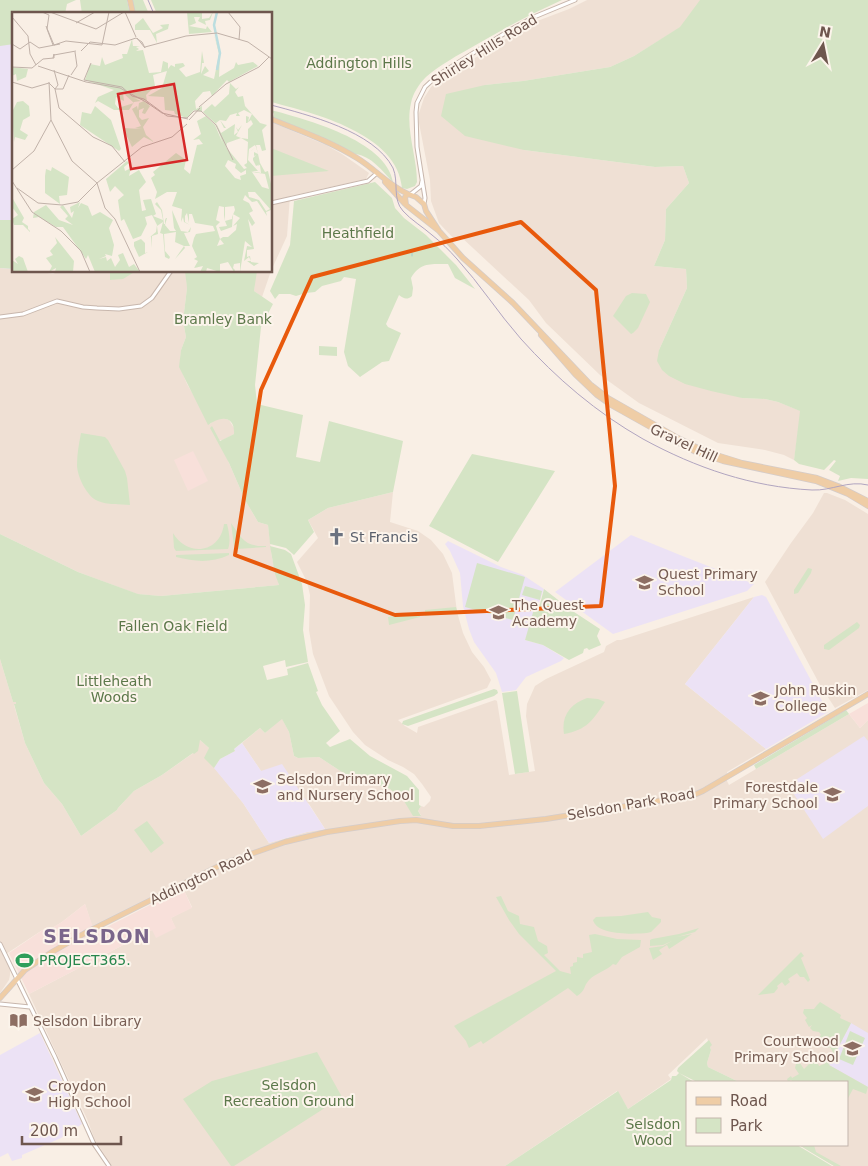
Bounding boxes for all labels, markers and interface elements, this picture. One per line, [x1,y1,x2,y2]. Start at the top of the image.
street label: Shirley Hills Road [428,11,540,89]
inset map [12,12,272,272]
north arrow [798,20,848,70]
text: N [818,23,832,41]
park label: Addington Hills [306,55,412,71]
park label: Heathfield [322,225,394,241]
park label: Bramley Bank [174,311,273,327]
street label: Gravel Hill [648,420,720,466]
church icon: St Francis [326,527,346,547]
place label: St Francis [350,529,418,545]
place label: Quest Primary School [658,566,758,598]
school or university icon: Quest Primary School [634,572,654,592]
place label: The Quest Academy [511,597,584,629]
school or university icon: The Quest Academy [488,603,508,623]
park label: Fallen Oak Field [118,618,228,634]
park label: Littleheath Woods [76,673,152,705]
place label: John Ruskin College [774,682,856,714]
school or university icon: John Ruskin College [751,688,771,708]
place label: Selsdon Primary and Nursery School [277,771,414,803]
school or university icon: Selsdon Primary and Nursery School [253,777,273,797]
place label: Forestdale Primary School [713,779,818,811]
street label: Selsdon Park Road [566,785,696,823]
school or university icon: Forestdale Primary School [822,785,842,805]
street label: Addington Road [147,846,255,908]
district label: SELSDON [43,925,151,947]
sports icon: PROJECT365. [15,950,35,970]
place label: PROJECT365. [39,952,131,968]
library icon: Selsdon Library [9,1011,29,1031]
place label: Selsdon Library [33,1013,141,1029]
place label: Courtwood Primary School [734,1033,839,1065]
school or university icon: Courtwood Primary School [843,1039,863,1059]
park label: Selsdon Recreation Ground [224,1077,354,1109]
place label: Croydon High School [48,1078,131,1110]
legend [686,1081,848,1146]
school or university icon: Croydon High School [24,1084,44,1104]
text: Road [730,1092,768,1110]
scale bar [22,1114,121,1146]
park label: Selsdon Wood [625,1116,681,1148]
text: Park [730,1117,763,1135]
text: 200 m [30,1122,78,1140]

